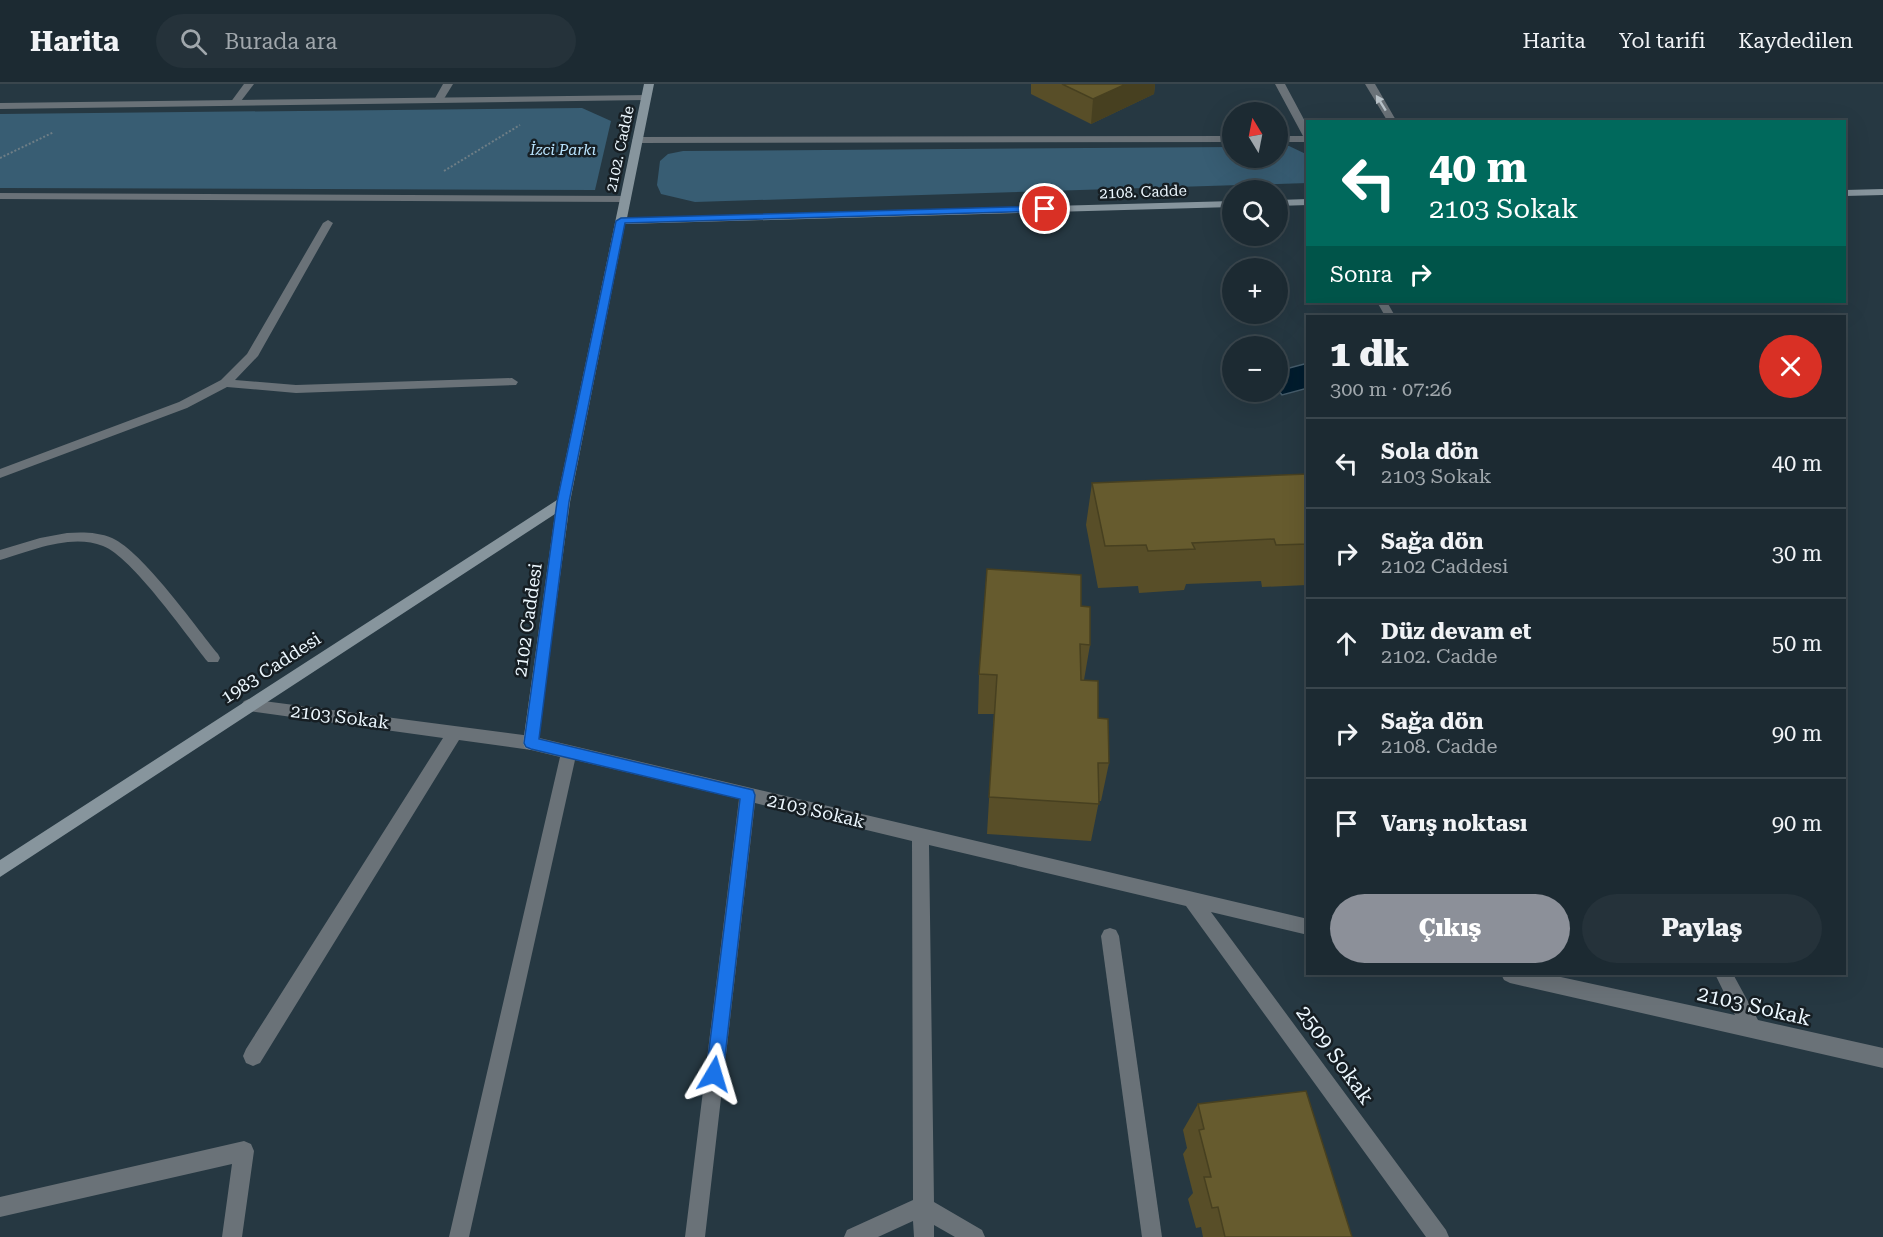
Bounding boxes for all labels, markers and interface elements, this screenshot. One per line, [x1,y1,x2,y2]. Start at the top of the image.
search box [156,14,576,68]
text: Harita [30,25,120,58]
icon: search [177,25,210,58]
text: Burada ara [225,29,338,54]
text: Harita [1523,29,1586,53]
text: Yol tarifi [1619,29,1705,53]
text: Kaydedilen [1738,29,1853,53]
one-way arrow [1376,95,1387,111]
north arrow [1222,102,1288,168]
map controls [1222,102,1288,402]
street label: 2102. Cadde [602,104,638,194]
park label: İzci Parkı [529,141,596,159]
text: 40 m [1429,143,1527,192]
icon: left [1330,144,1408,222]
button: search [1222,180,1288,246]
street label: 2108. Cadde [1099,181,1187,203]
pin [1019,183,1070,234]
icon: arrive [1028,192,1061,225]
text: 2103 Sokak [1429,193,1578,225]
button: + [1222,258,1288,324]
icon: right [1404,258,1437,291]
text: Sonra [1330,262,1392,287]
text: 1 dk [1330,333,1409,375]
button: close [1759,335,1822,398]
button: − [1222,336,1288,402]
text: 300 m · 07:26 [1330,377,1452,401]
text: Sola dön [1381,439,1479,464]
icon: left [1330,447,1363,480]
text: 40 m [1772,451,1822,476]
text: 2103 Sokak [1381,464,1491,488]
text: Sağa dön [1381,529,1483,554]
icon: right [1330,537,1363,570]
text: 30 m [1772,541,1822,566]
text: 2102 Caddesi [1381,554,1508,578]
street label: 2102 Caddesi [509,561,546,678]
text: Düz devam et [1381,619,1532,644]
street label: 1983 Caddesi [217,627,325,708]
icon: ahead [1330,627,1363,660]
text: 50 m [1772,631,1822,656]
text: 2102. Cadde [1381,644,1498,668]
street label: 2103 Sokak [289,700,391,733]
text: Sağa dön [1381,709,1483,734]
icon: right [1330,717,1363,750]
text: 90 m [1772,721,1822,746]
text: 2108. Cadde [1381,734,1498,758]
street label: 2103 Sokak [765,789,867,832]
icon: arrive [1330,807,1363,840]
text: Varış noktası [1381,811,1527,836]
text: 90 m [1772,811,1822,836]
button: Çıkış [1330,894,1570,963]
button: Paylaş [1582,894,1822,963]
street label: 2103 Sokak [1695,981,1813,1031]
street label: 2509 Sokak [1291,1001,1379,1109]
position arrow [682,1042,746,1106]

